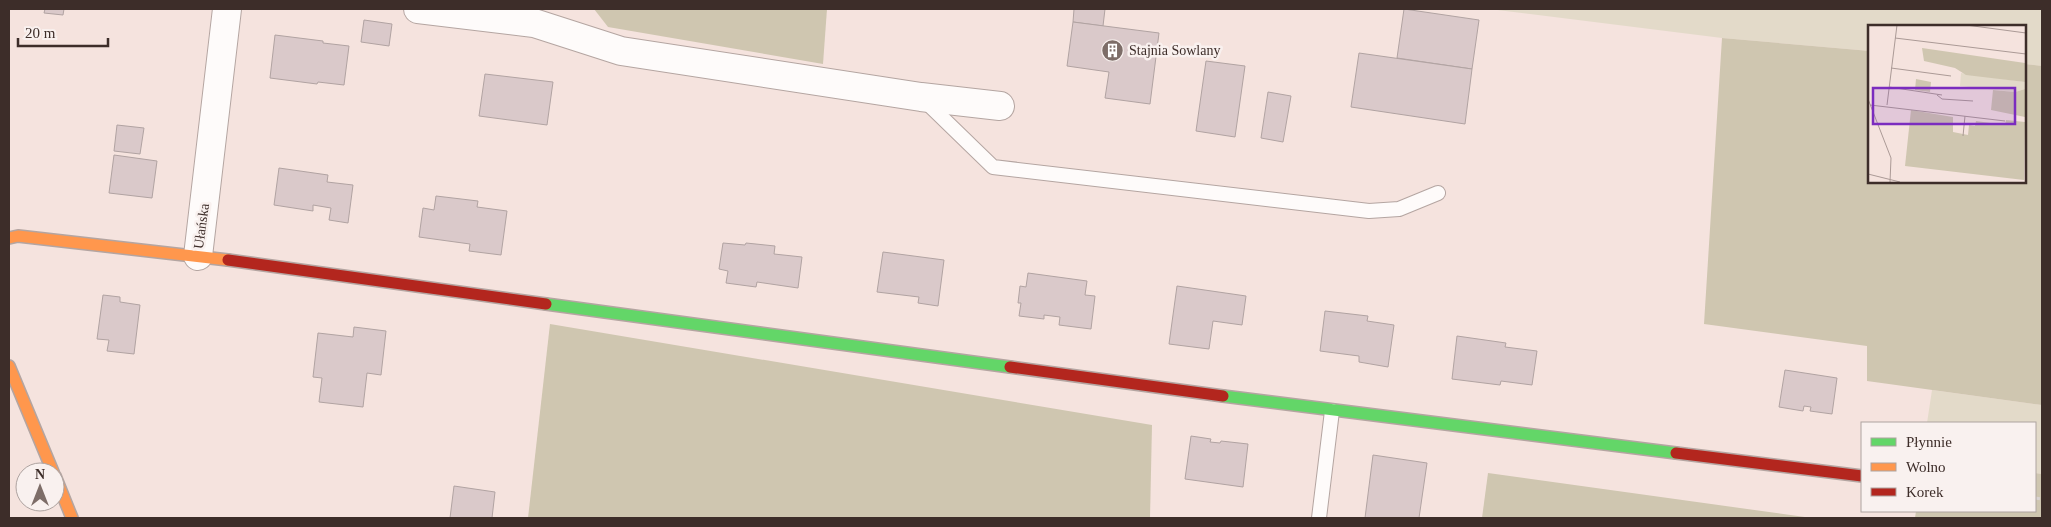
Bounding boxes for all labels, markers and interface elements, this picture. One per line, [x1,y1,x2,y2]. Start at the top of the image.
scale bar [18,15,108,47]
text: 20 m [25,25,56,41]
inset map [1868,25,2026,182]
building icon: Stajnia Sowlany [1101,38,1125,62]
place label: Stajnia Sowlany [1129,43,1220,58]
street label: Ułańska [191,202,212,250]
legend [1861,422,2036,512]
text: Płynnie [1906,434,1952,450]
text: Wolno [1906,459,1946,475]
north arrow [15,462,65,512]
text: N [35,467,45,482]
text: Korek [1906,484,1944,500]

